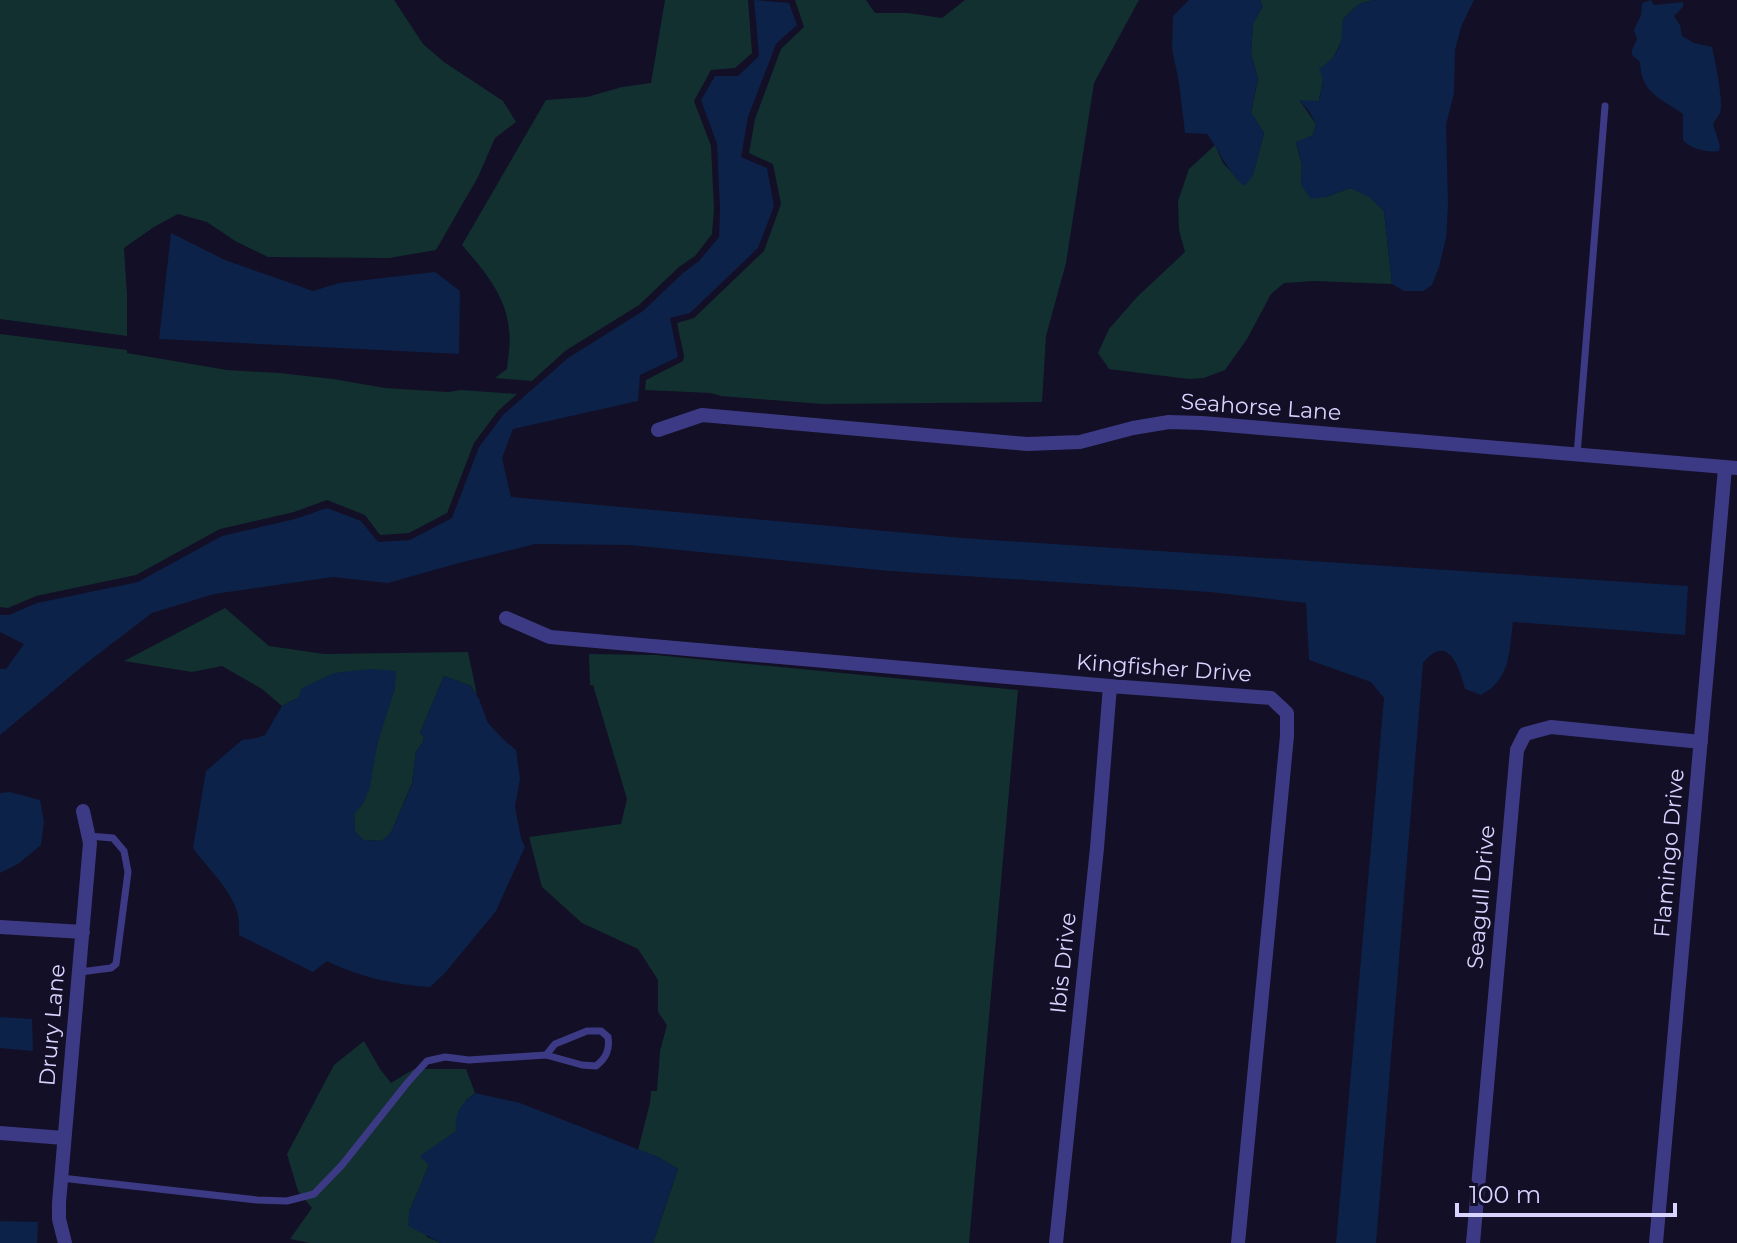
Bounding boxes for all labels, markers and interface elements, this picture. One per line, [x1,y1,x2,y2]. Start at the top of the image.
street label: Seahorse Lane [1180,388,1342,426]
street label: Kingfisher Drive [1075,648,1253,688]
street label: Flamingo Drive [1648,768,1690,938]
street label: Seagull Drive [1461,824,1501,970]
street label: Ibis Drive [1044,911,1082,1015]
street label: Drury Lane [33,963,71,1087]
scale bar [1457,1167,1675,1217]
text: 100 m [1469,1180,1541,1209]

